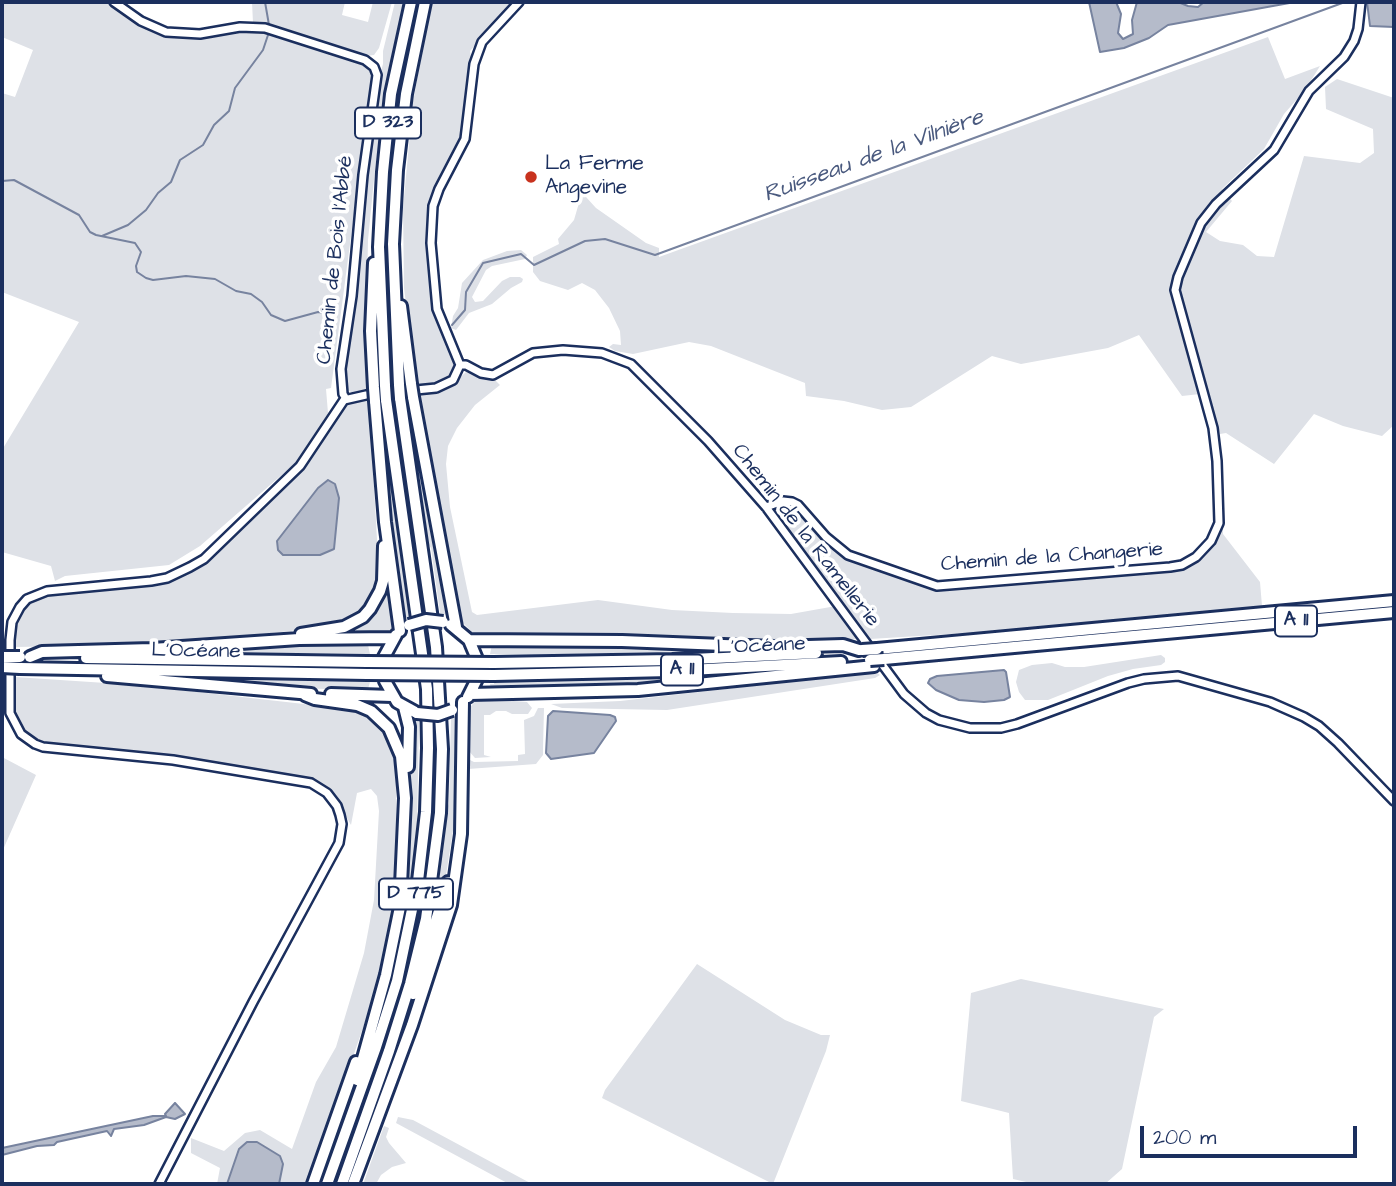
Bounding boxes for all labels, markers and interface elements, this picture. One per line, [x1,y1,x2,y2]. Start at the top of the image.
water label: Ruisseau de la Vilnière [760,104,988,210]
road number: D 323 [355,108,421,139]
place label: La Ferme Angevine [545,152,644,202]
street label: Chemin de Bois l'Abbé [313,154,359,366]
marker: La Ferme Angevine [523,169,539,185]
street label: Chemin de la Ramellerie [726,439,884,633]
street label: Chemin de la Changerie [940,538,1164,578]
road number: A 11 [1275,606,1317,636]
street label: L’Océane [716,632,806,662]
street label: L’Océane [151,639,241,665]
road number: A 11 [661,654,703,685]
road number: D 775 [379,878,453,909]
scale bar [1144,1112,1361,1156]
text: 200 m [1153,1123,1216,1152]

